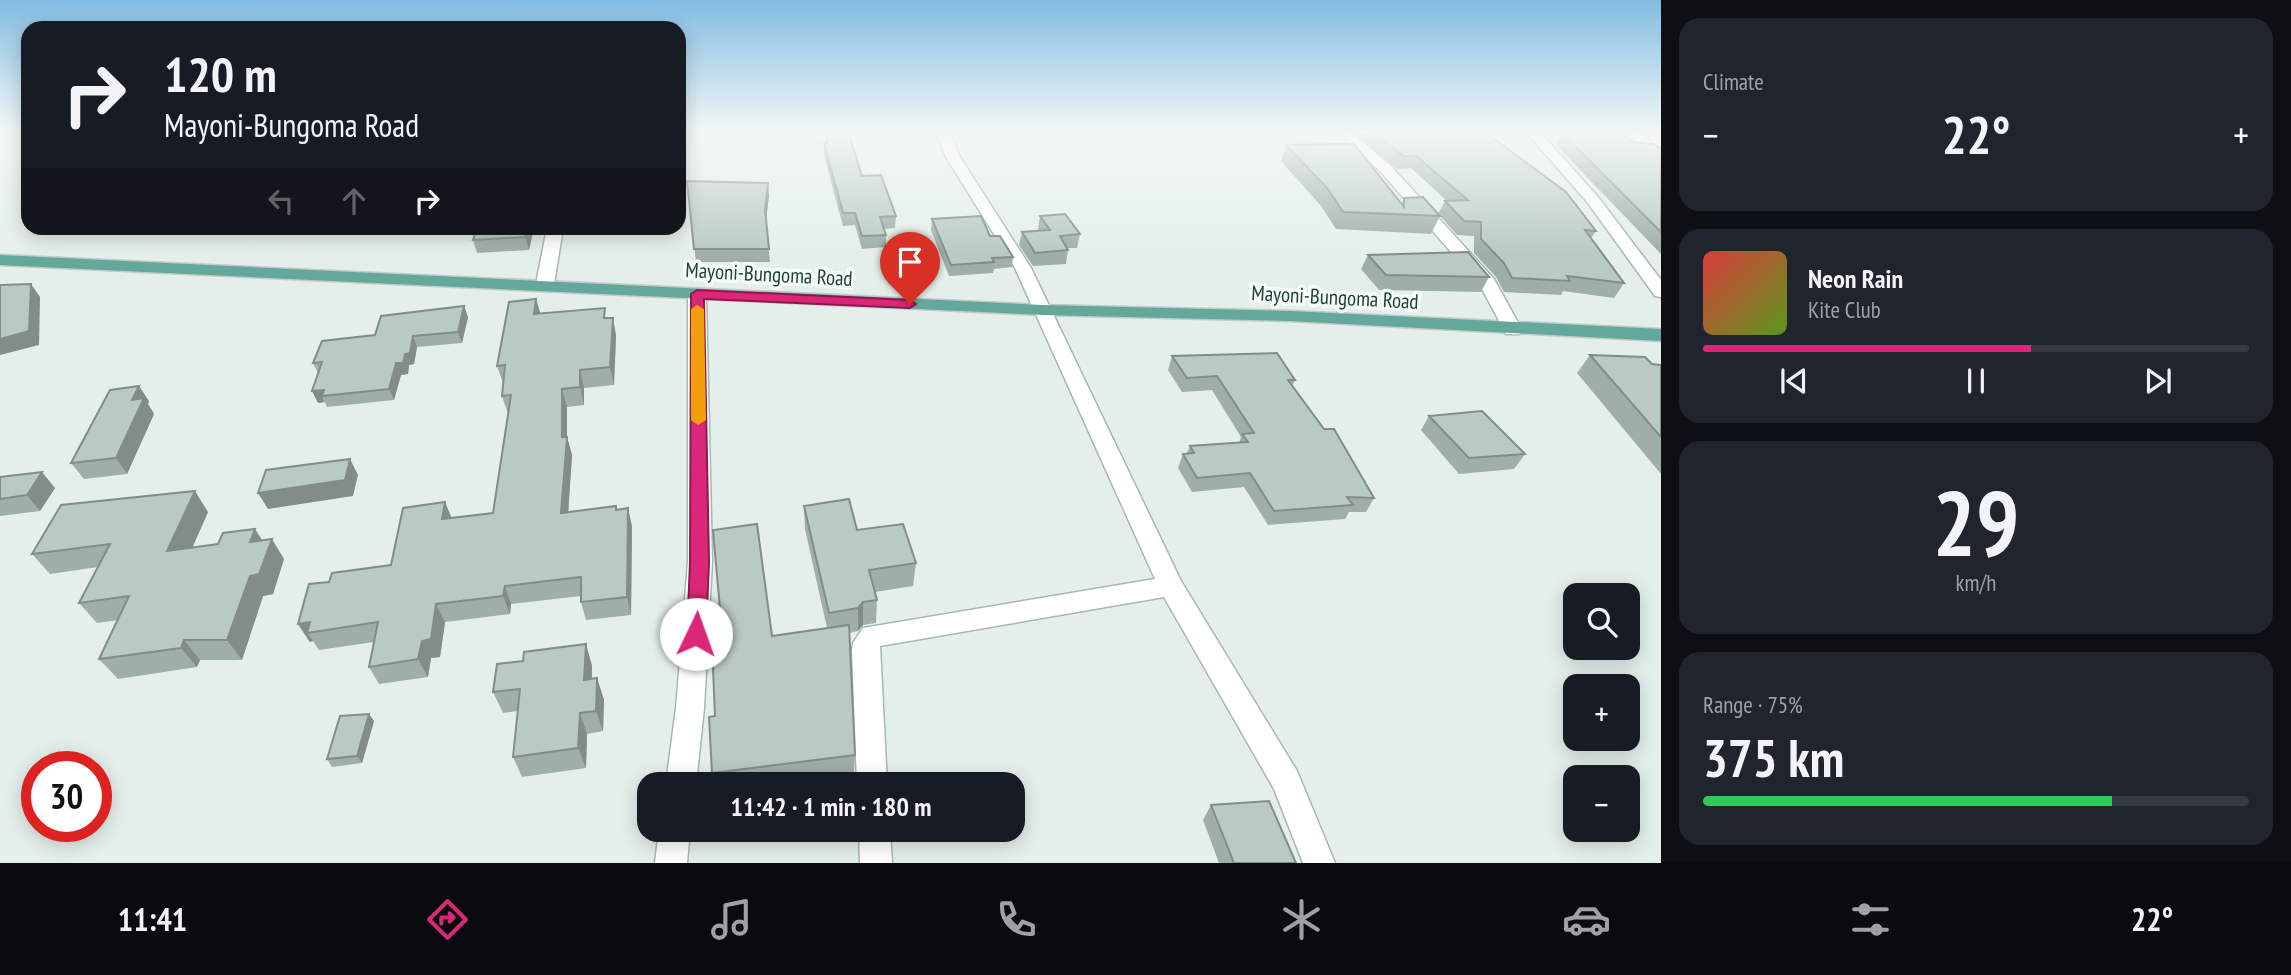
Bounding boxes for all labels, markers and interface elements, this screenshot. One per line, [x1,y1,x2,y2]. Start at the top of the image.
text: 120 m [164,42,277,106]
icon: right [49,49,140,140]
text: Climate [1703,67,1764,96]
text: 22° [1942,101,2010,168]
text: Mayoni-Bungoma Road [164,104,419,146]
text: − [1703,110,1719,159]
text: + [2233,110,2249,159]
icon: left [262,182,300,220]
icon: ahead [335,182,373,220]
icon: right [408,182,446,220]
pin [880,232,940,304]
icon: arrive [891,243,929,281]
street label: Mayoni-Bungoma Road [685,256,853,292]
text: Neon Rain [1808,262,1903,295]
street label: Mayoni-Bungoma Road [1251,279,1419,315]
text: Kite Club [1808,295,1881,324]
icon: previous [1775,362,1813,400]
icon: pause [1957,362,1995,400]
icon: next [2139,362,2177,400]
text: 29 [1933,463,2020,581]
text: km/h [1956,568,1996,597]
map controls [1563,583,1640,842]
button: search [1563,583,1640,660]
position arrow [659,597,733,671]
button: + [1563,674,1640,751]
text: Range · 75% [1703,690,1803,719]
text: 375 km [1703,724,1844,791]
speed limit sign: 30 [21,751,112,842]
button: − [1563,765,1640,842]
text: 11:42 · 1 min · 180 m [731,790,931,823]
icon: directions [423,895,472,944]
icon: music [707,895,756,944]
icon: phone [992,895,1041,944]
icon: climate [1277,895,1326,944]
icon: car [1562,895,1611,944]
icon: filters [1846,895,1895,944]
text: 11:41 [118,898,187,940]
text: 22° [2131,898,2173,940]

